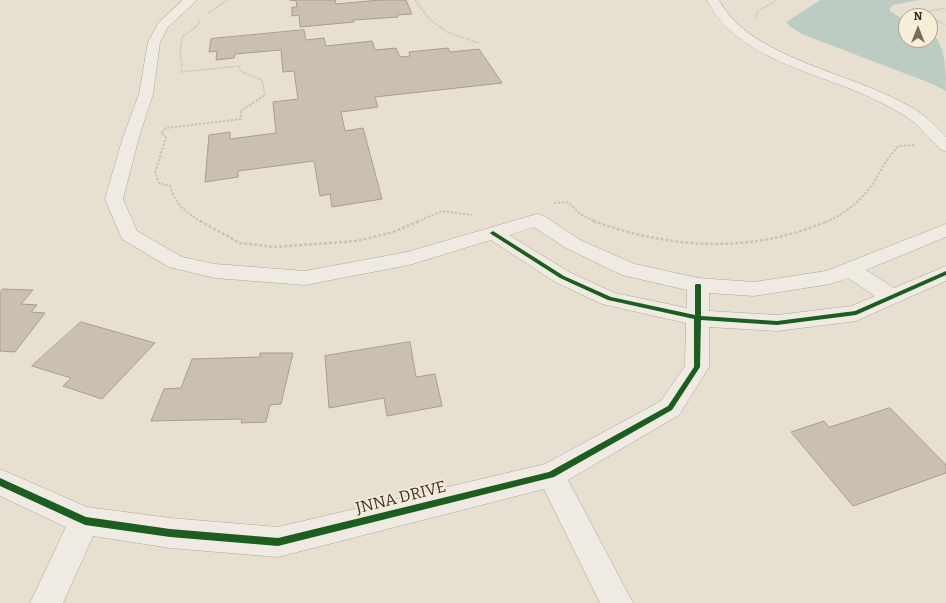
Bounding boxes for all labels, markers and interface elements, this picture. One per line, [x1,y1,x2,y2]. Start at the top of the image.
north arrow [898,8,938,48]
text: N [914,10,922,23]
street label: JNNA DRIVE [354,478,448,518]

